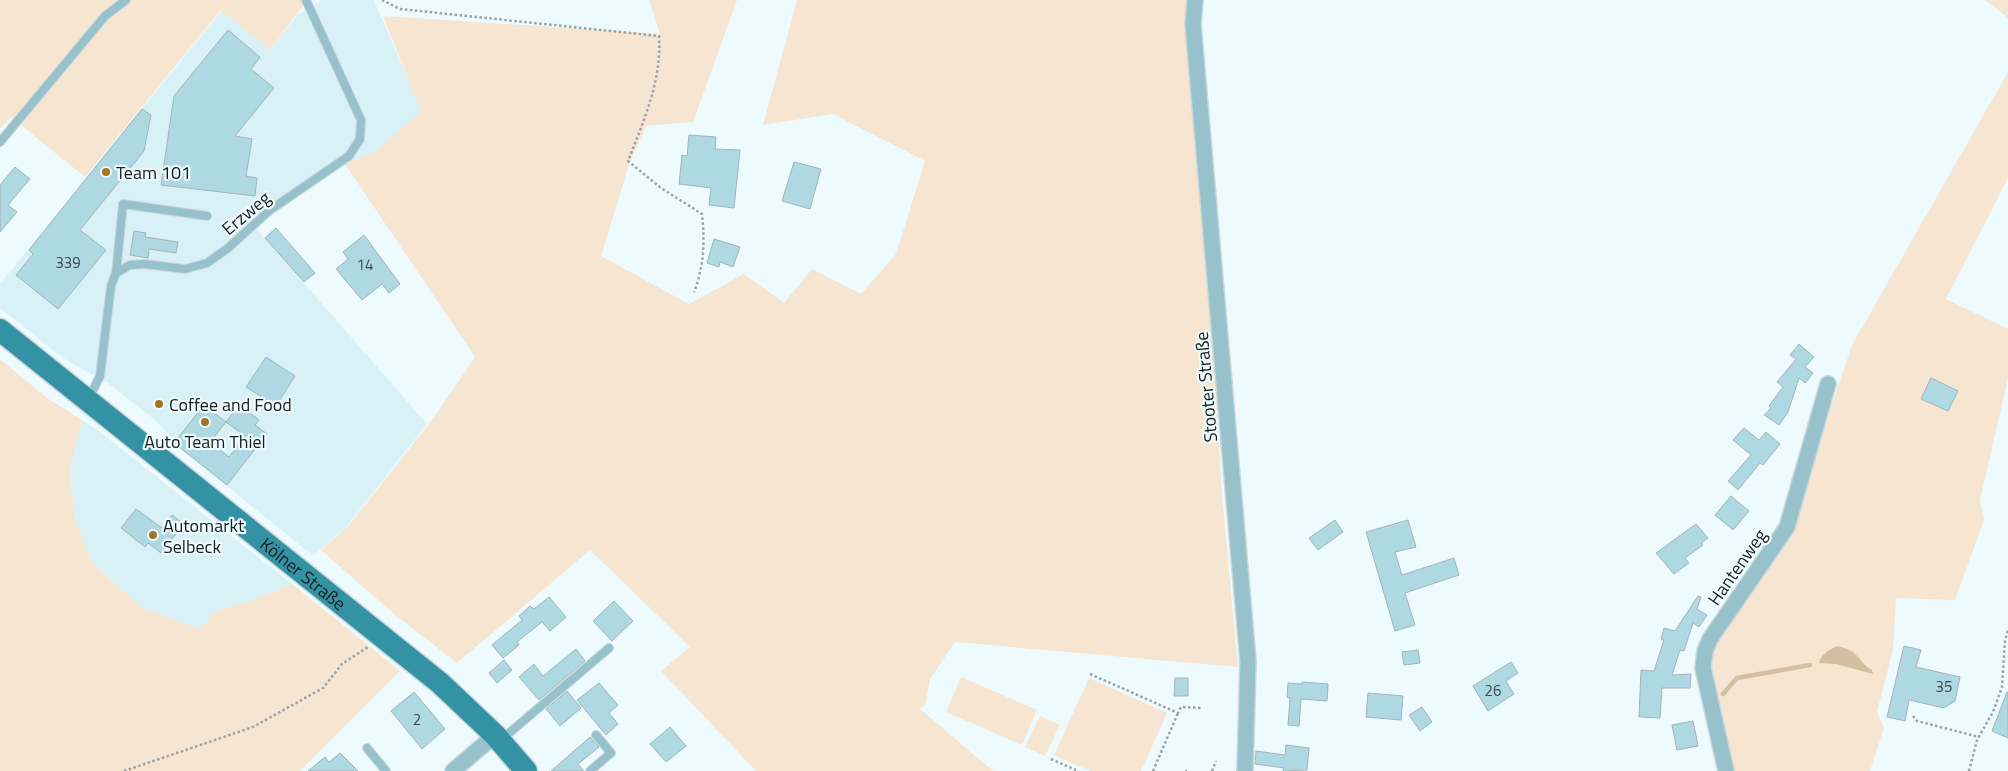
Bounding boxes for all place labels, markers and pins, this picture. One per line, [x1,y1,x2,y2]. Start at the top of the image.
place label: Team 101 [116,159,191,186]
marker: Team 101 [100,166,112,178]
place label: Coffee and Food [169,391,292,418]
marker: Coffee and Food [153,398,165,410]
marker: Auto Team Thiel [199,416,211,428]
place label: Auto Team Thiel [144,428,266,455]
place label: Automarkt Selbeck [163,512,245,560]
marker: Automarkt Selbeck [147,529,159,541]

